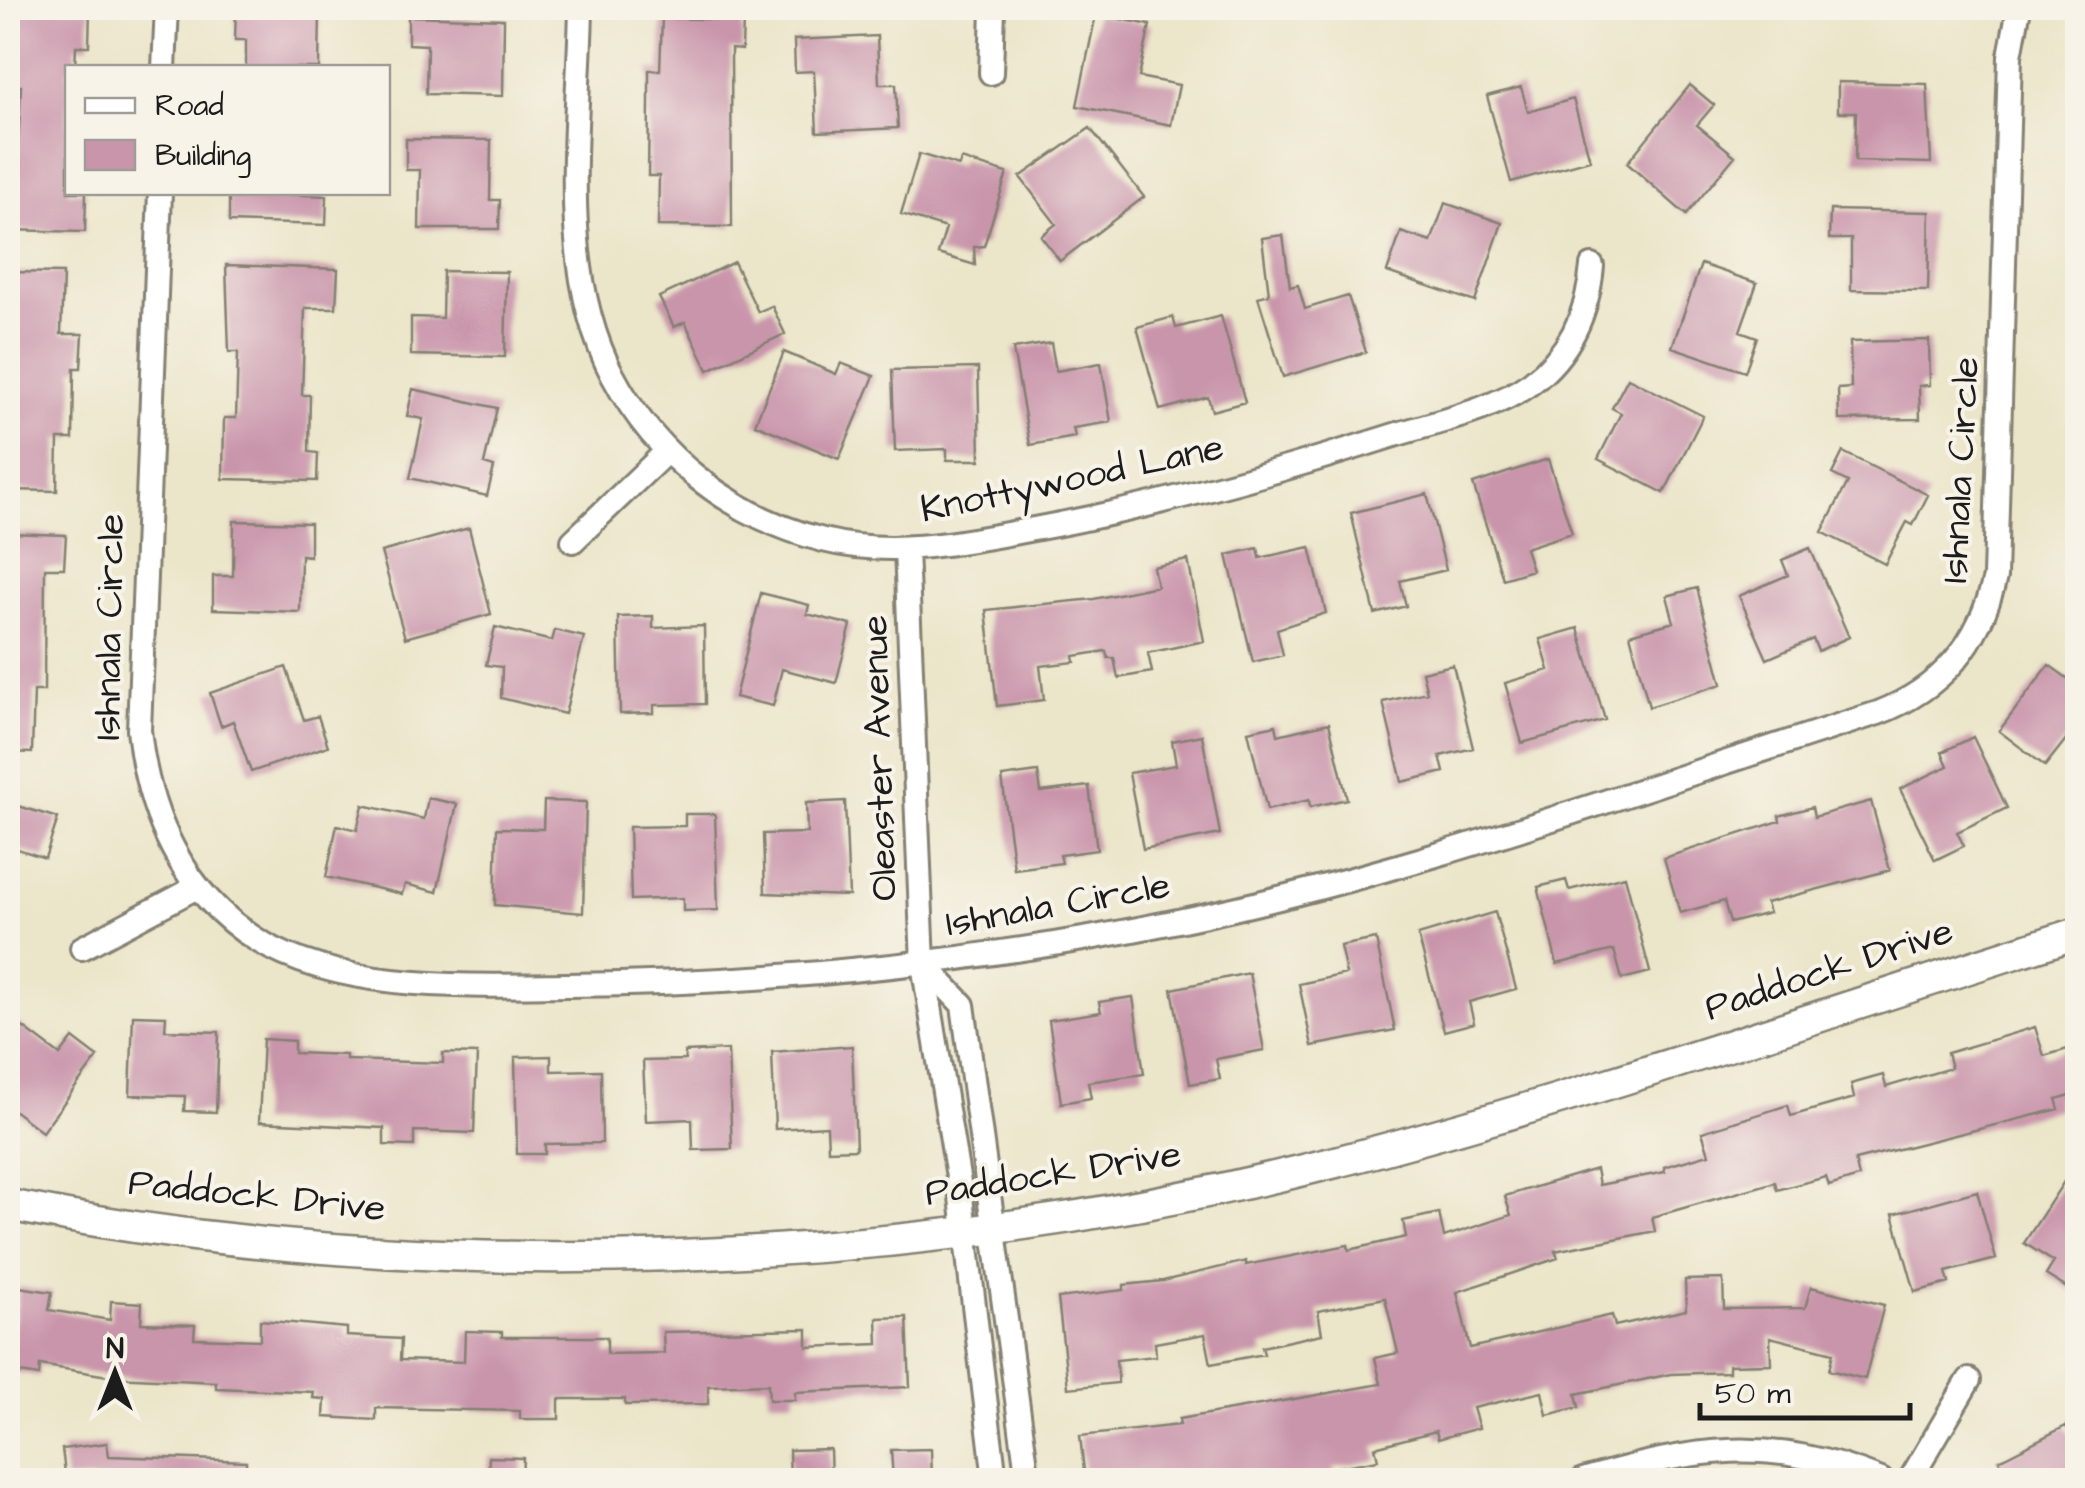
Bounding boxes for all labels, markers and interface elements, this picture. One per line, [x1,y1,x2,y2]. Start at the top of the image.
legend [65,65,390,195]
text: Road [155,85,224,127]
text: Building [155,135,251,178]
street label: Ishnala Circle [1929,355,1993,585]
street label: Knottywood Lane [916,422,1228,537]
street label: Ishnala Circle [82,513,138,741]
street label: Oleaster Avenue [849,614,911,902]
street label: Ishnala Circle [942,860,1174,950]
street label: Paddock Drive [1698,905,1960,1035]
street label: Paddock Drive [921,1128,1185,1220]
street label: Paddock Drive [126,1157,388,1235]
north arrow [65,1323,165,1423]
text: N [106,1330,124,1369]
scale bar [1700,1358,1910,1420]
text: 50 m [1715,1373,1791,1415]

